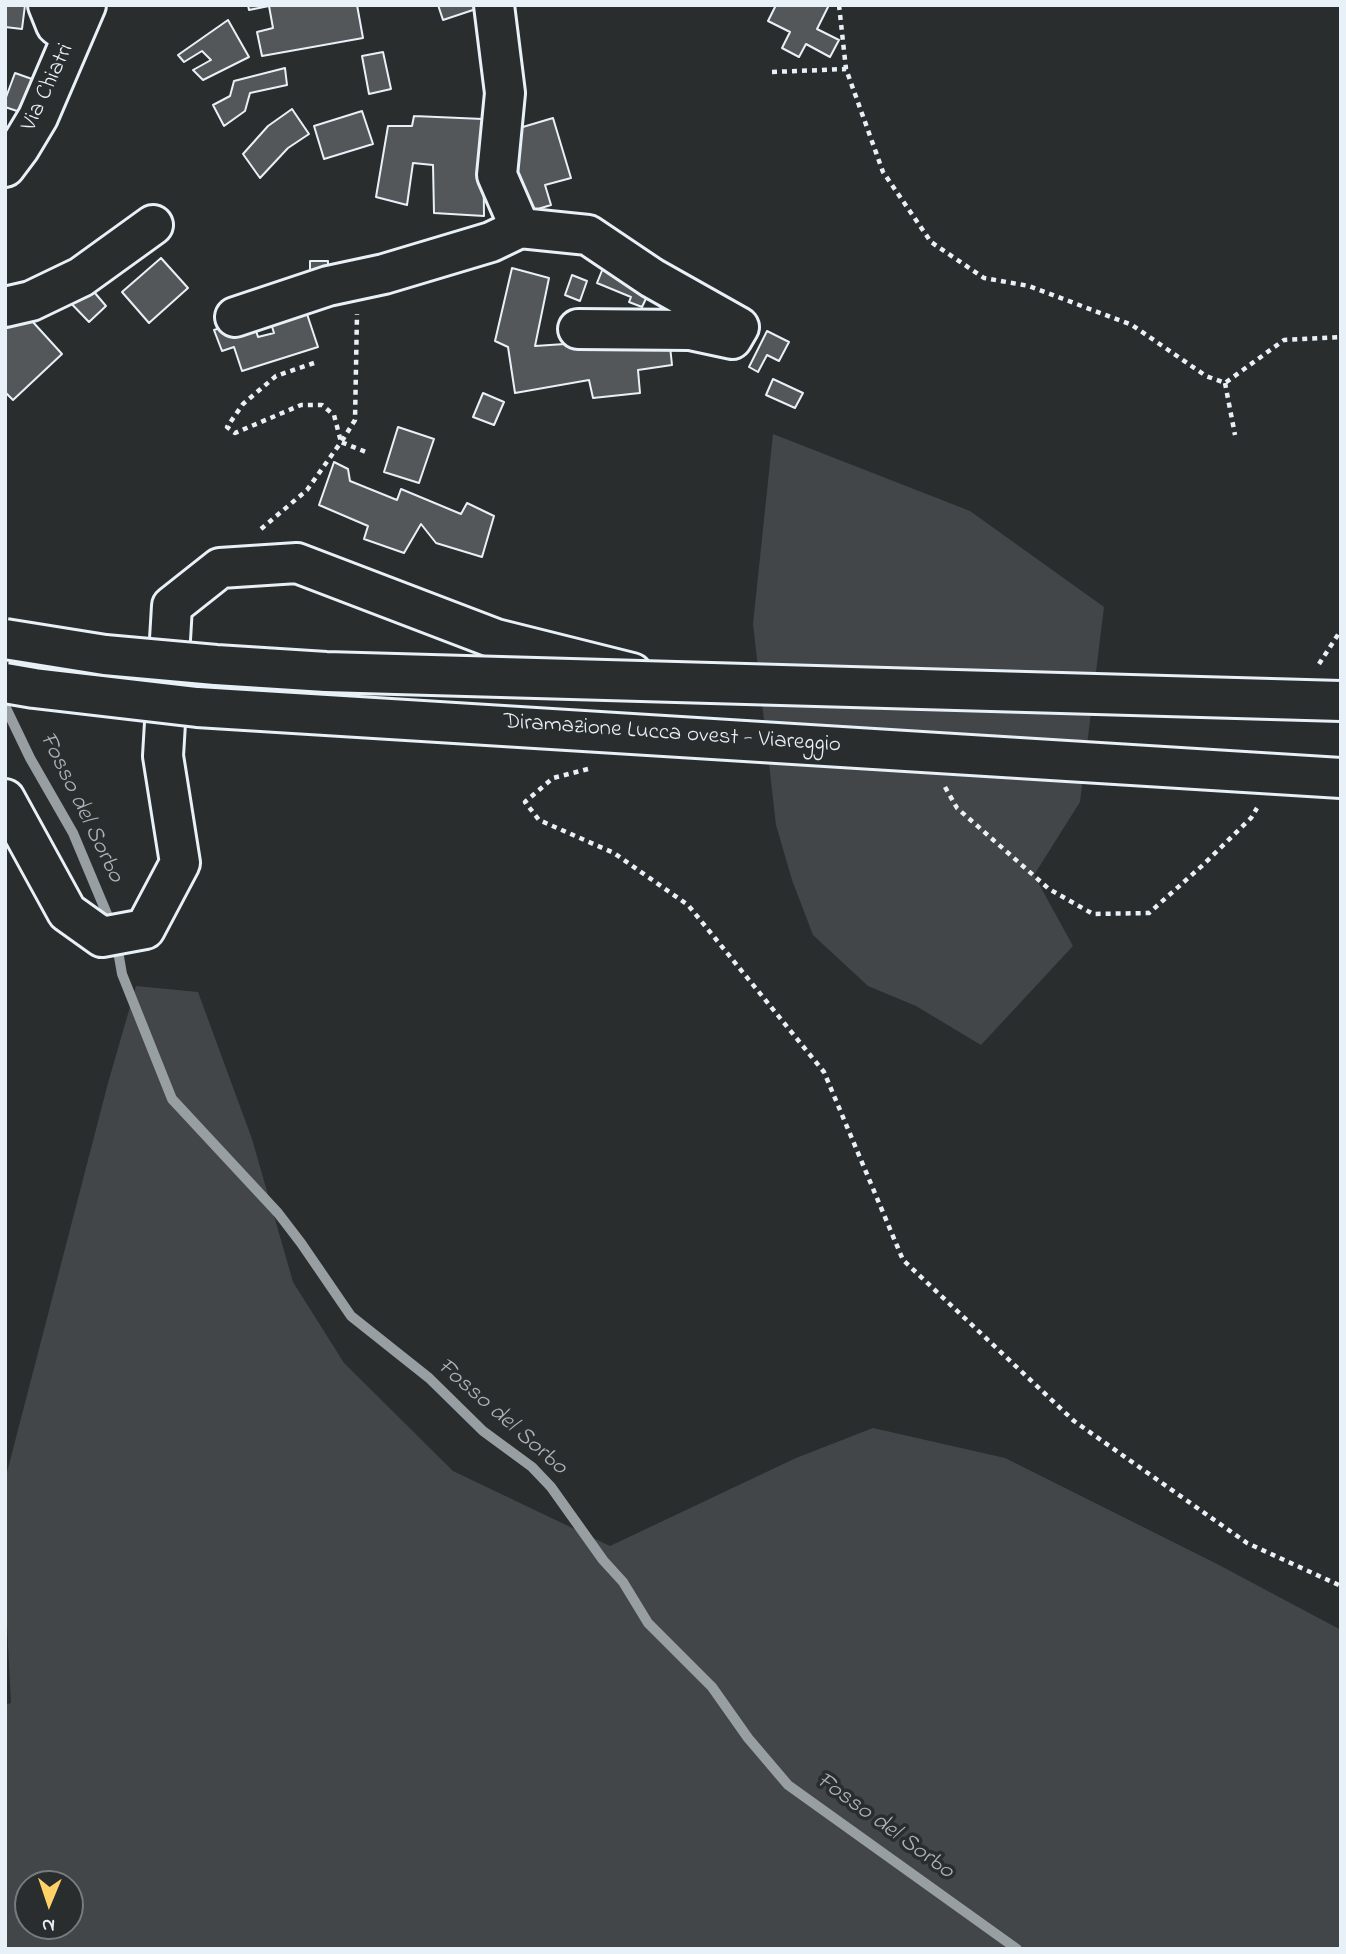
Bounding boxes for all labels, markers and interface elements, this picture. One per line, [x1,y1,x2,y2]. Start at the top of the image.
street label: Via Chiatri [17,40,81,136]
street label: Diramazione Lucca ovest - Viareggio [502,709,842,761]
water label: Fosso del Sorbo [31,728,129,888]
water label: Fosso del Sorbo [430,1353,572,1483]
water label: Fosso del Sorbo [809,1767,959,1887]
north arrow [14,1870,84,1940]
text: N [41,1911,55,1938]

